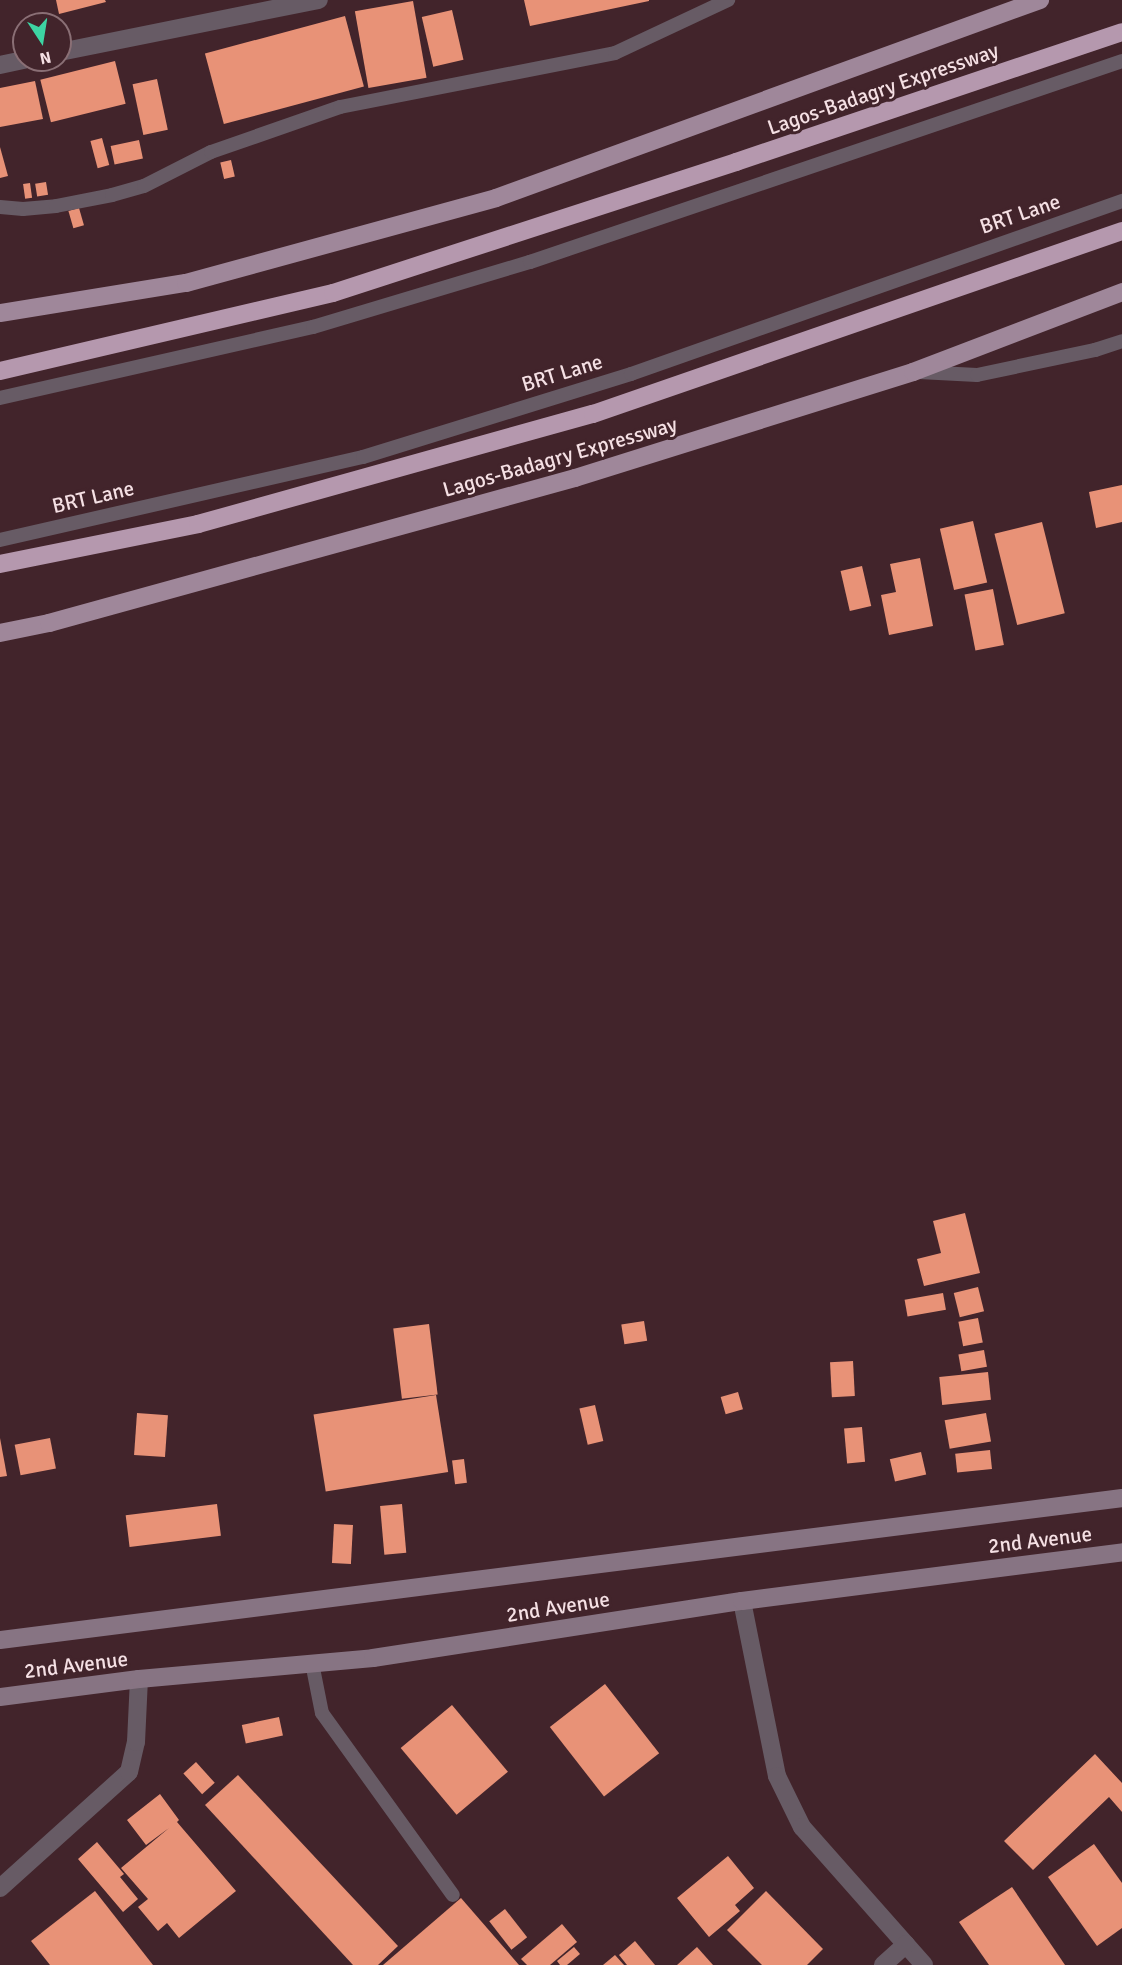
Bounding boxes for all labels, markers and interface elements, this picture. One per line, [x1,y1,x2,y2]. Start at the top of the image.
north arrow [12,12,72,72]
street label: Lagos-Badagry Expressway [764,38,1002,140]
text: N [38,47,53,69]
street label: BRT Lane [976,189,1064,239]
street label: BRT Lane [518,349,606,397]
street label: Lagos-Badagry Expressway [440,411,680,503]
street label: BRT Lane [50,475,136,519]
street label: 2nd Avenue [987,1521,1093,1559]
street label: 2nd Avenue [505,1586,611,1628]
street label: 2nd Avenue [23,1646,129,1684]

